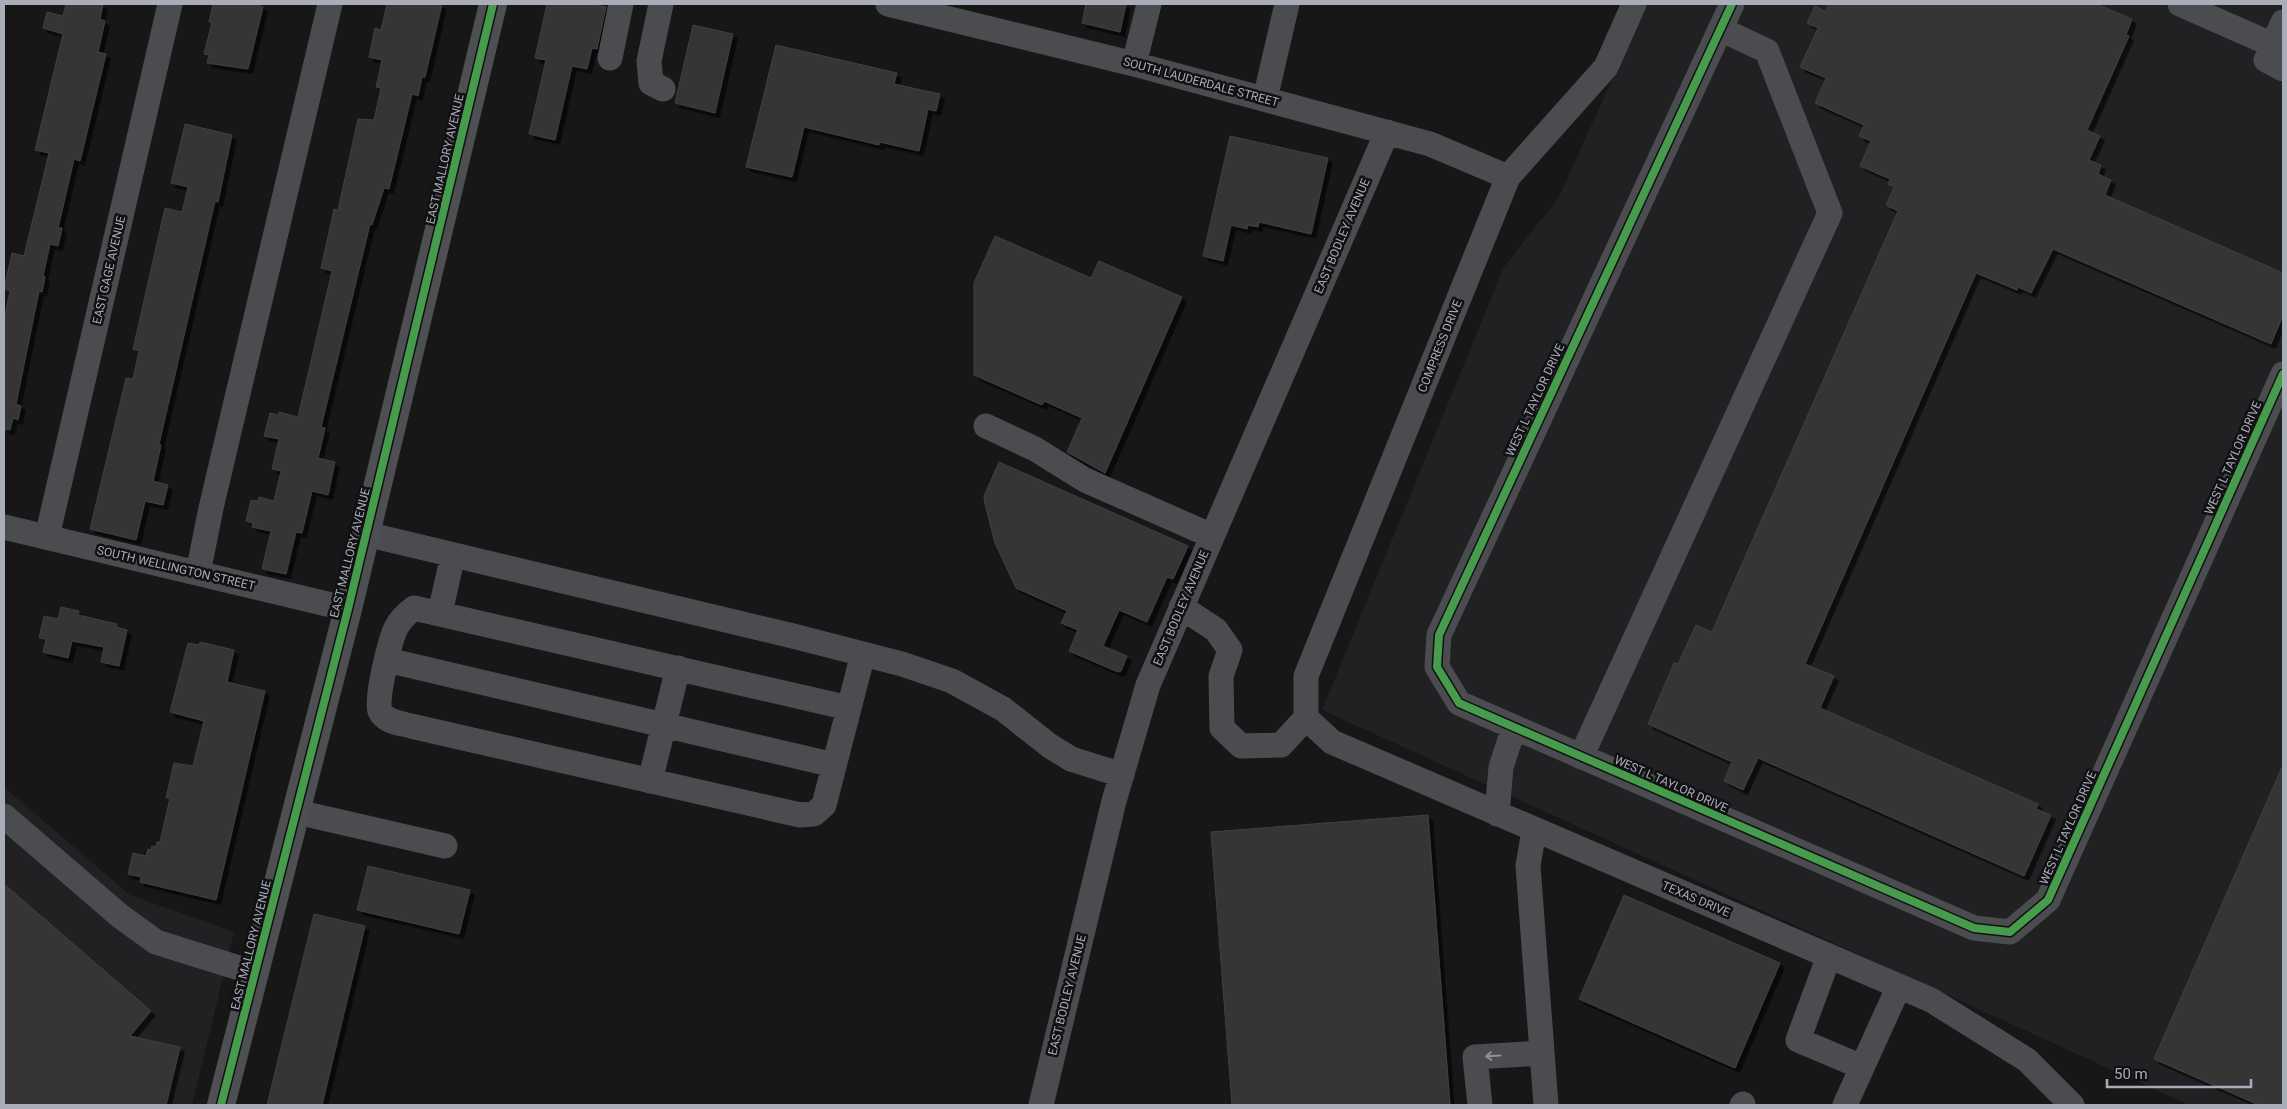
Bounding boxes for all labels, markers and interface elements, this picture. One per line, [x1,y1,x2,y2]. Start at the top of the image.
street label: SOUTH LAUDERDALE STREET [1122,54,1280,110]
street label: EAST MALLORY AVENUE [423,92,467,225]
street label: EAST BODLEY AVENUE [1311,176,1373,296]
street label: EAST GAGE AVENUE [90,214,128,325]
street label: COMPRESS DRIVE [1415,298,1465,394]
street label: WEST L TAYLOR DRIVE [1503,341,1567,459]
street label: WEST L TAYLOR DRIVE [2202,399,2264,517]
street label: EAST MALLORY AVENUE [327,487,373,619]
street label: SOUTH WELLINGTON STREET [96,543,256,593]
street label: EAST BODLEY AVENUE [1150,548,1212,668]
street label: WEST L TAYLOR DRIVE [1612,753,1730,815]
street label: WEST L TAYLOR DRIVE [2037,769,2099,887]
street label: TEXAS DRIVE [1660,878,1732,920]
street label: EAST MALLORY AVENUE [228,879,274,1011]
street label: EAST BODLEY AVENUE [1045,933,1089,1057]
one-way arrow [1485,1051,1501,1060]
scale bar [2107,1056,2251,1088]
text: 50 m [2114,1065,2148,1083]

